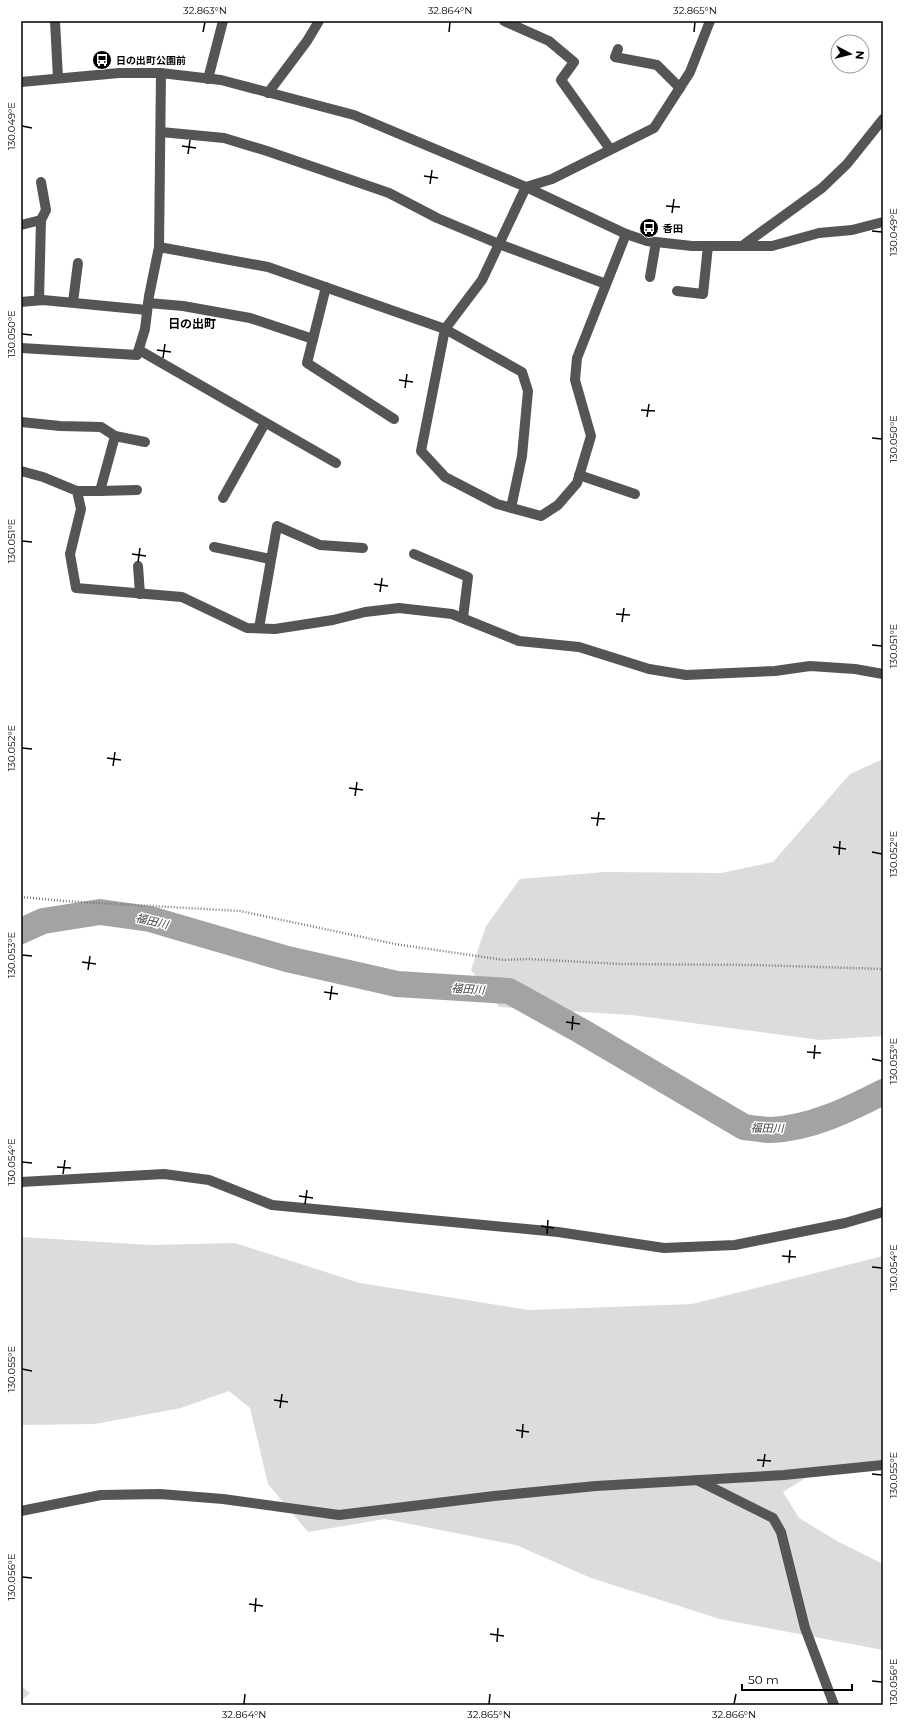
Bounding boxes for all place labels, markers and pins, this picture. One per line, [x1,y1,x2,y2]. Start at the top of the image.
bus stop icon: 日の出町公園前 [91,49,113,71]
place label: 日の出町公園前 [116,54,186,67]
bus stop icon: 香田 [638,217,660,239]
place label: 香田 [662,222,683,235]

